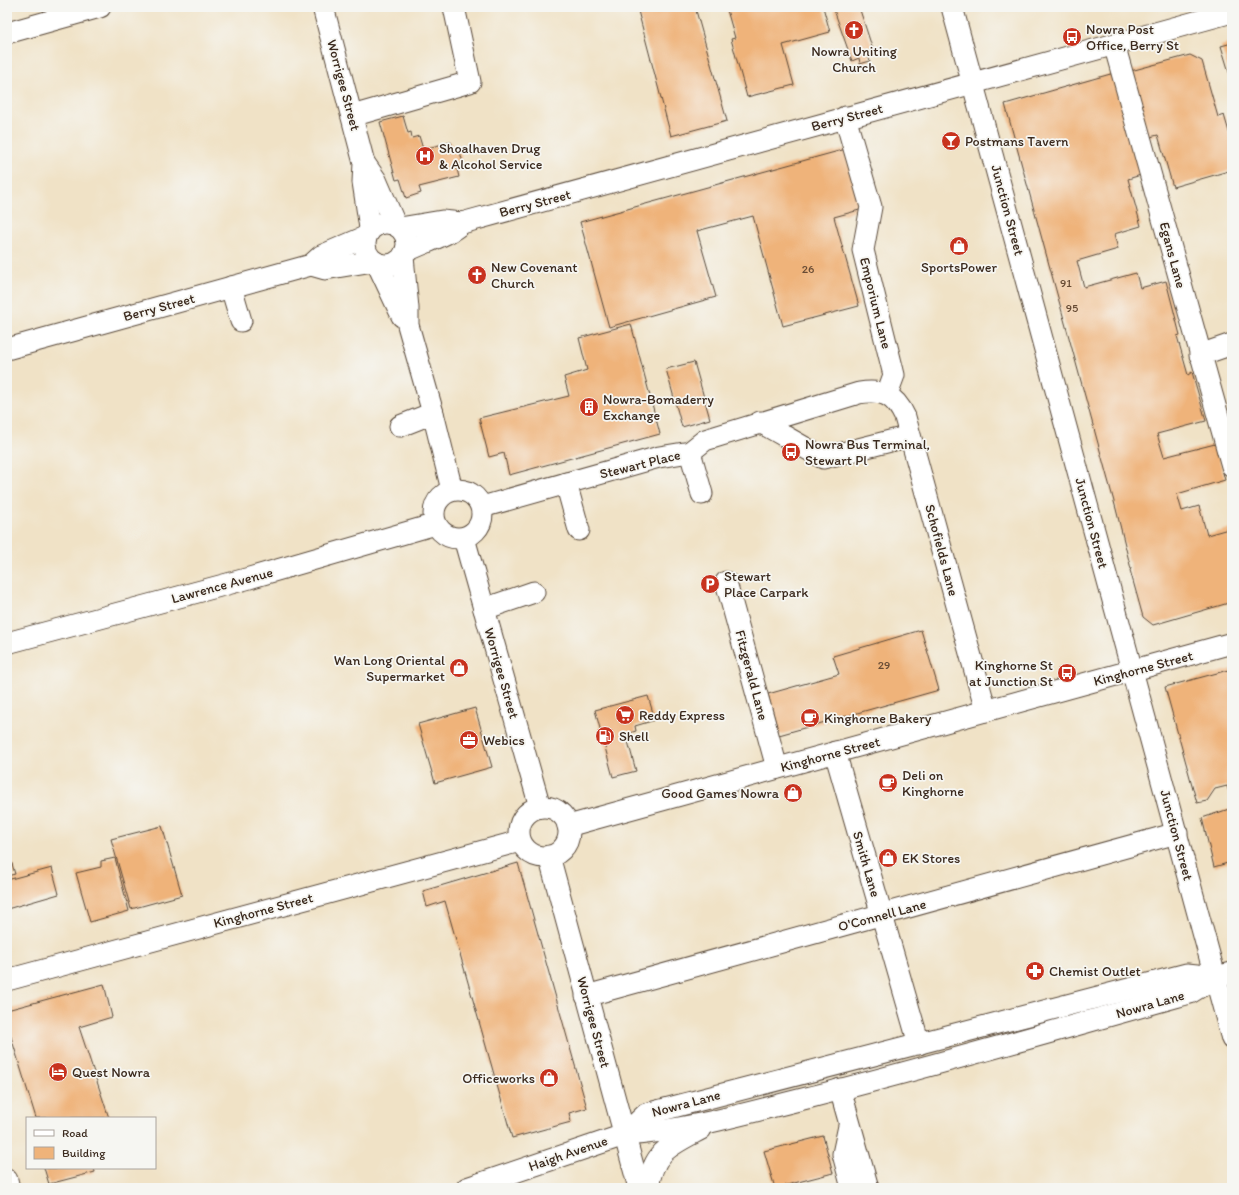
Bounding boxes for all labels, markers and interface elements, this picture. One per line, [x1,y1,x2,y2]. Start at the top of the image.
church icon: Nowra Uniting Church [843,19,865,41]
place label: Nowra Post Office, Berry St [1086,21,1179,54]
bus stop icon: Nowra Post Office, Berry St [1061,26,1083,48]
street label: Worrigee Street [323,38,364,133]
place label: Nowra Uniting Church [811,43,898,76]
street label: Berry Street [810,100,885,135]
bar icon: Postmans Tavern [940,130,962,152]
place label: Postmans Tavern [965,133,1069,150]
place label: Shoalhaven Drug & Alcohol Service [439,140,543,173]
hospital icon: Shoalhaven Drug & Alcohol Service [414,145,436,167]
street label: Junction Street [987,163,1028,257]
street label: Berry Street [498,186,573,221]
street label: Egans Lane [1156,220,1190,290]
shop icon: SportsPower [948,235,970,257]
street label: Emporium Lane [856,256,895,351]
place label: New Covenant Church [491,259,578,292]
place label: SportsPower [921,259,998,276]
house number: 26 [802,262,814,276]
church icon: New Covenant Church [466,264,488,286]
house number: 91 [1060,276,1072,290]
street label: Berry Street [122,290,197,325]
house number: 95 [1066,301,1078,315]
place label: Nowra-Bomaderry Exchange [603,391,714,424]
building icon: Nowra-Bomaderry Exchange [578,396,600,418]
place label: Nowra Bus Terminal, Stewart Pl [805,436,930,469]
bus stop icon: Nowra Bus Terminal, Stewart Pl [780,441,802,463]
street label: Stewart Place [598,446,683,483]
street label: Junction Street [1071,476,1112,570]
street label: Schofields Lane [921,502,962,598]
street label: Lawrence Avenue [169,564,275,607]
place label: Stewart Place Carpark [724,568,809,601]
parking icon: Stewart Place Carpark [699,573,721,595]
street label: Worrigee Street [480,626,523,721]
street label: Fitzgerald Lane [731,628,772,722]
street label: Kinghorne Street [1092,647,1195,690]
place label: Wan Long Oriental Supermarket [334,652,445,685]
shop icon: Wan Long Oriental Supermarket [448,657,470,679]
place label: Kinghorne St at Junction St [969,657,1053,690]
house number: 29 [878,658,890,672]
bus stop icon: Kinghorne St at Junction St [1056,662,1078,684]
supermarket icon: Reddy Express [614,704,636,726]
place label: Reddy Express [639,707,725,724]
cafe icon: Kinghorne Bakery [799,707,821,729]
place label: Kinghorne Bakery [824,710,932,727]
fuel station icon: Shell [594,725,616,747]
place label: Shell [619,728,649,745]
office icon: Webics [458,729,480,751]
place label: Webics [483,732,525,749]
street label: Kinghorne Street [779,733,882,776]
place label: Deli on Kinghorne [902,767,964,800]
cafe icon: Deli on Kinghorne [877,772,899,794]
shop icon: Good Games Nowra [782,782,804,804]
place label: Good Games Nowra [661,785,780,802]
street label: Junction Street [1156,788,1197,882]
street label: Smith Lane [849,829,884,899]
shop icon: EK Stores [877,847,899,869]
place label: EK Stores [902,850,960,867]
street label: Kinghorne Street [212,889,315,932]
street label: O'Connell Lane [836,895,928,935]
pharmacy icon: Chemist Outlet [1024,960,1046,982]
place label: Chemist Outlet [1049,963,1141,980]
street label: Worrigee Street [573,975,614,1070]
street label: Nowra Lane [1114,987,1187,1022]
hotel icon: Quest Nowra [47,1061,69,1083]
place label: Quest Nowra [72,1064,151,1081]
shop icon: Officeworks [538,1067,560,1089]
place label: Officeworks [462,1070,535,1087]
street label: Nowra Lane [650,1086,723,1121]
legend [26,1117,156,1169]
text: Road [62,1126,88,1140]
street label: Haigh Avenue [526,1132,610,1175]
text: Building [62,1146,106,1160]

